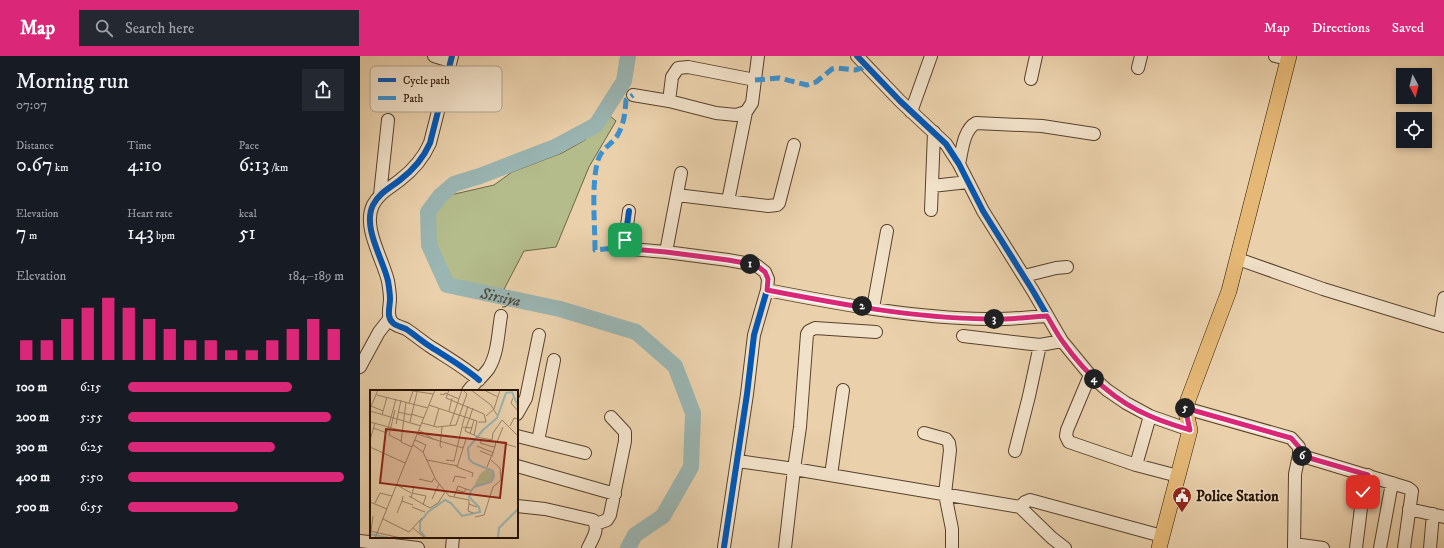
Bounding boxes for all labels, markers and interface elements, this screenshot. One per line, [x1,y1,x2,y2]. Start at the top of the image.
search box [79,10,359,46]
text: Map [20,17,55,40]
icon: search [93,17,115,39]
text: Search here [125,19,194,38]
text: Map [1264,19,1290,37]
text: Directions [1312,19,1370,37]
text: Saved [1392,19,1424,37]
legend [370,66,502,112]
text: Morning run [16,68,129,95]
north arrow [1396,68,1432,104]
map controls [1396,68,1432,148]
button: share [302,69,344,111]
text: Cycle path [403,74,450,88]
text: Path [403,92,424,106]
text: 07:07 [16,97,47,113]
button: locate [1396,112,1432,148]
text: Distance [16,139,54,153]
text: Time [127,139,151,153]
text: Pace [239,139,259,153]
text: 0.67 [16,153,52,178]
text: 4:10 [127,153,162,178]
text: 6:13 [239,153,269,178]
text: km [52,161,69,175]
text: /km [269,161,288,175]
text: Elevation [16,207,59,221]
text: Heart rate [127,207,172,221]
text: kcal [239,207,257,221]
text: 7 [16,221,27,246]
text: 143 [127,221,154,246]
text: 51 [239,221,256,246]
pin [608,223,642,257]
text: m [27,229,37,243]
text: bpm [154,229,175,243]
icon: arrive [614,229,636,251]
pin: 1 [740,254,760,274]
text: 1 [748,257,752,271]
text: Elevation [16,268,66,284]
text: 184–189 m [288,268,344,284]
water label: Sirsiya [478,283,523,311]
pin: 2 [852,296,872,316]
text: 2 [859,299,865,313]
pin: 3 [984,309,1004,329]
text: 3 [992,312,996,326]
pin: 4 [1084,369,1104,389]
text: 4 [1091,372,1097,386]
text: 100 m [16,379,47,395]
text: 6:15 [80,379,101,395]
inset map [370,390,518,538]
pin: 5 [1175,398,1195,418]
text: 5 [1182,401,1188,415]
text: 200 m [16,409,49,425]
text: 5:55 [80,409,103,425]
text: 300 m [16,439,47,455]
text: 6:25 [80,439,103,455]
pin: 6 [1292,446,1312,466]
text: 6 [1299,449,1305,463]
text: 400 m [16,469,50,485]
text: 5:50 [80,469,103,485]
pin [1346,475,1380,509]
icon: check [1352,481,1374,503]
public building icon: Police Station [1171,485,1193,513]
place label: Police Station [1196,487,1279,506]
text: 500 m [16,499,49,515]
text: 6:55 [80,499,103,515]

